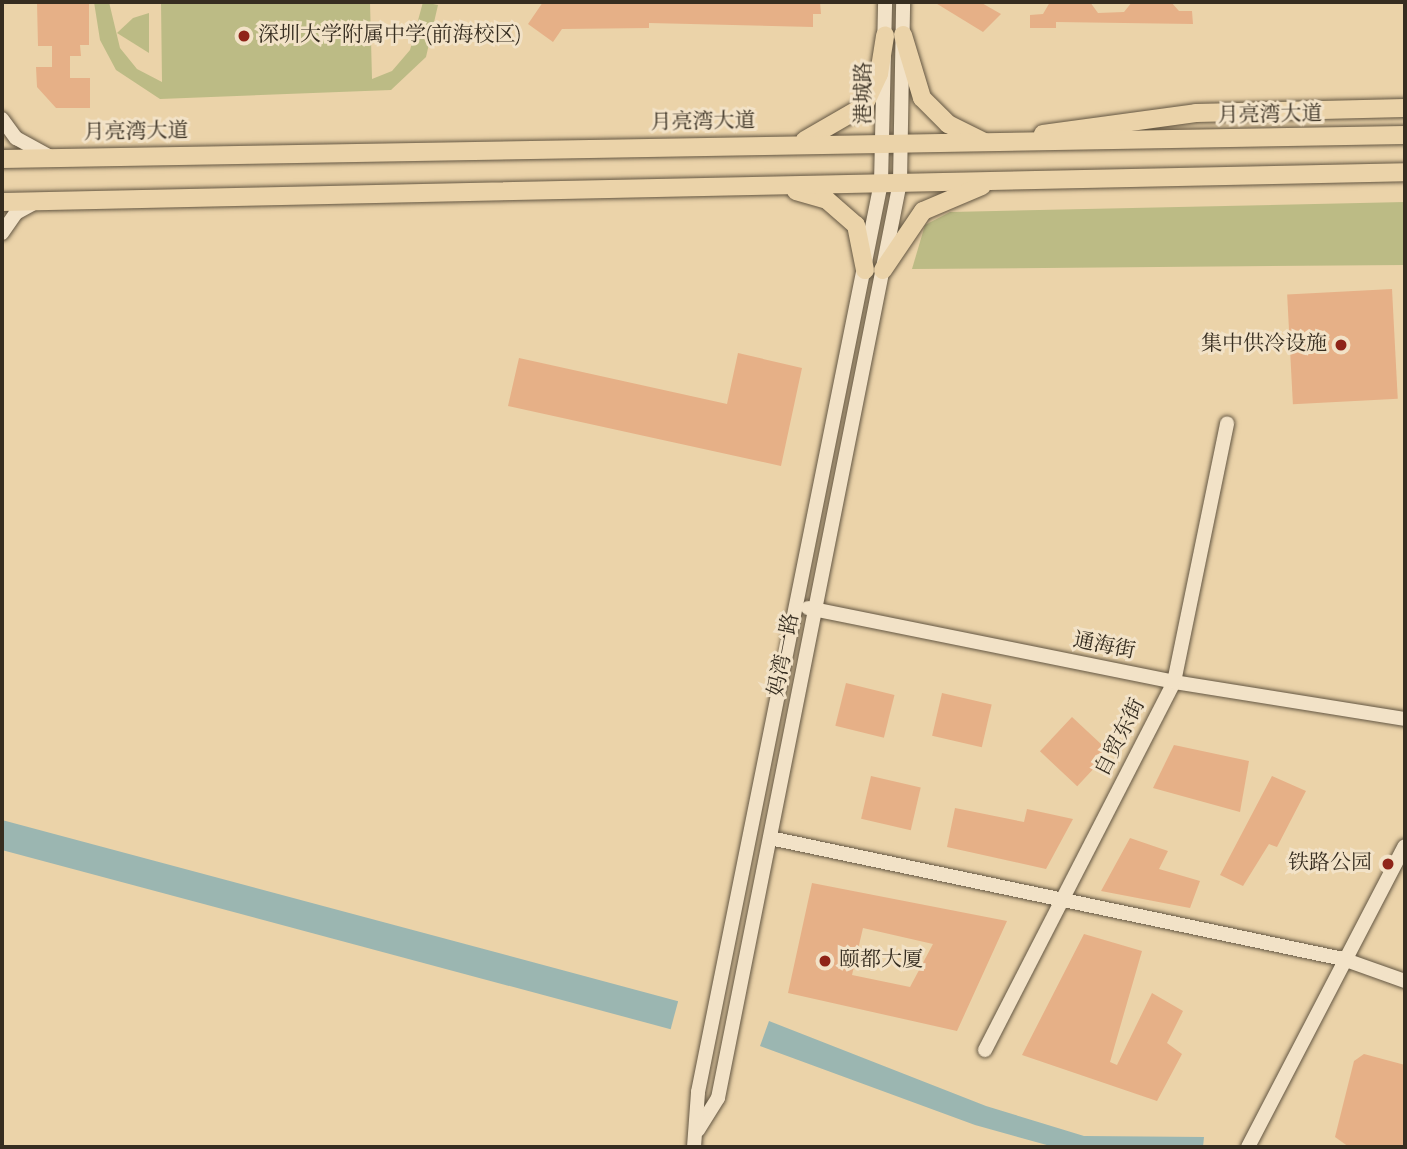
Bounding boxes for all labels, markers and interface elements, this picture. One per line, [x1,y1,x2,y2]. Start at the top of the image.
place label: 深圳大学附属中学(前海校区) [258,23,521,49]
marker: 深圳大学附属中学(前海校区) [236,28,252,44]
street label: 港城路 [852,62,878,124]
street label: 月亮湾大道 [1217,102,1323,130]
street label: 月亮湾大道 [650,109,756,137]
street label: 月亮湾大道 [83,119,189,147]
place label: 集中供冷设施 [1201,332,1327,358]
marker: 集中供冷设施 [1333,337,1349,353]
street label: 妈湾一路 [765,611,805,699]
street label: 通海街 [1071,629,1137,665]
street label: 自贸东街 [1091,695,1151,781]
place label: 铁路公园 [1288,851,1372,877]
marker: 铁路公园 [1378,854,1398,874]
place label: 颐都大厦 [839,948,923,974]
marker: 颐都大厦 [817,953,833,969]

